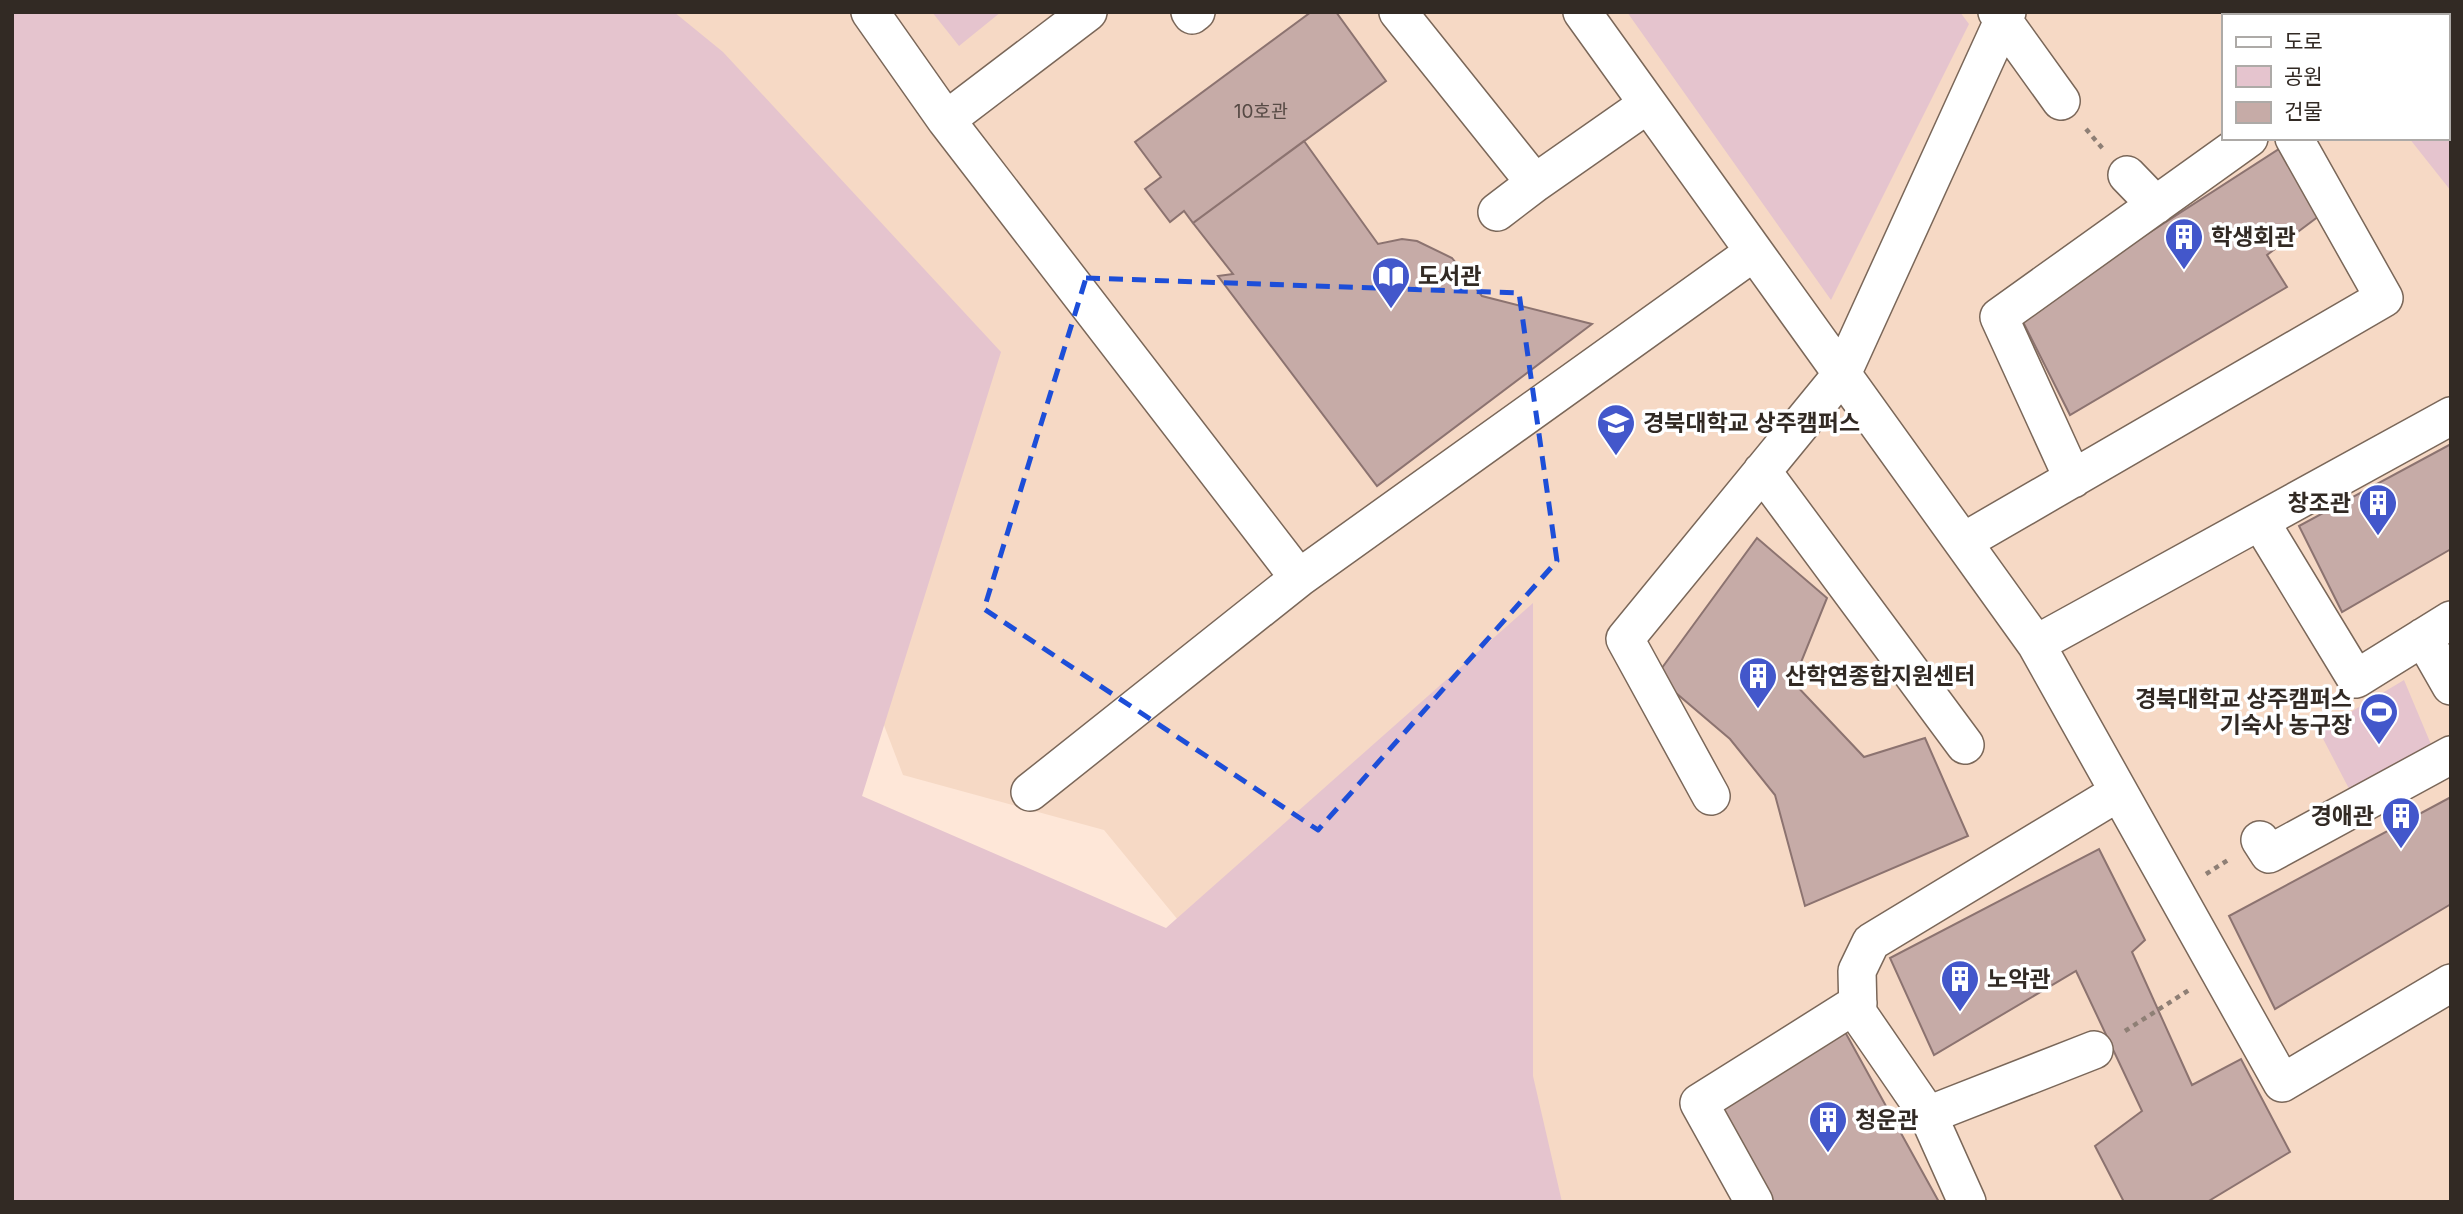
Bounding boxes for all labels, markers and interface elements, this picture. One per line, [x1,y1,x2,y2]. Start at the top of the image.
legend [2222,14,2449,140]
text: 도로 [2284,29,2323,54]
text: 공원 [2284,64,2323,89]
text: 건물 [2284,99,2323,124]
house number: 10호관 [1234,100,1288,123]
building icon: 학생회관 [2163,216,2205,271]
place label: 학생회관 [2211,223,2296,251]
library icon: 도서관 [1370,255,1412,310]
place label: 도서관 [1418,262,1481,290]
school or university icon: 경북대학교 상주캠퍼스 [1595,402,1637,457]
place label: 경북대학교 상주캠퍼스 [1643,409,1860,437]
building icon: 창조관 [2357,482,2399,537]
place label: 창조관 [2288,489,2351,517]
building icon: 산학연종합지원센터 [1737,655,1779,710]
place label: 산학연종합지원센터 [1785,662,1975,690]
place label: 경북대학교 상주캠퍼스 기숙사 농구장 [2135,685,2352,739]
sports icon: 경북대학교 상주캠퍼스 기숙사 농구장 [2358,691,2400,746]
building icon: 경애관 [2380,795,2422,850]
place label: 경애관 [2311,802,2374,830]
building icon: 노악관 [1939,958,1981,1013]
place label: 노악관 [1987,965,2050,993]
building icon: 청운관 [1807,1099,1849,1154]
place label: 청운관 [1855,1106,1918,1134]

